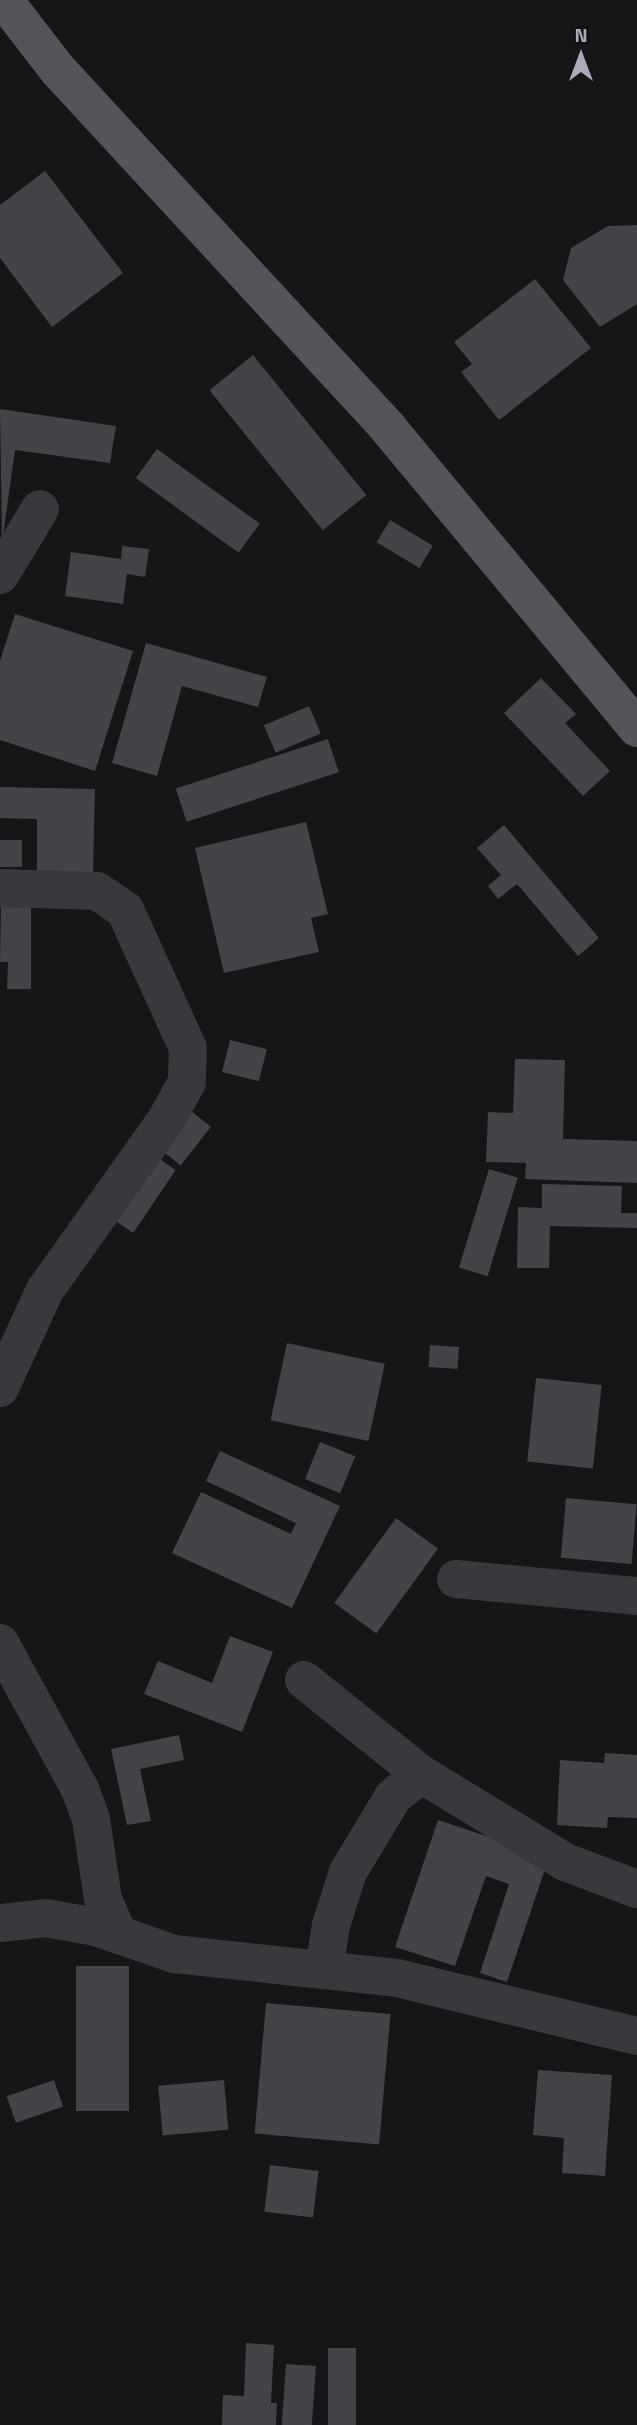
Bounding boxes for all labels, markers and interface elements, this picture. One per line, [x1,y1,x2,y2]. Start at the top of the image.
text: N [574,20,588,49]
north arrow [546,21,616,91]

